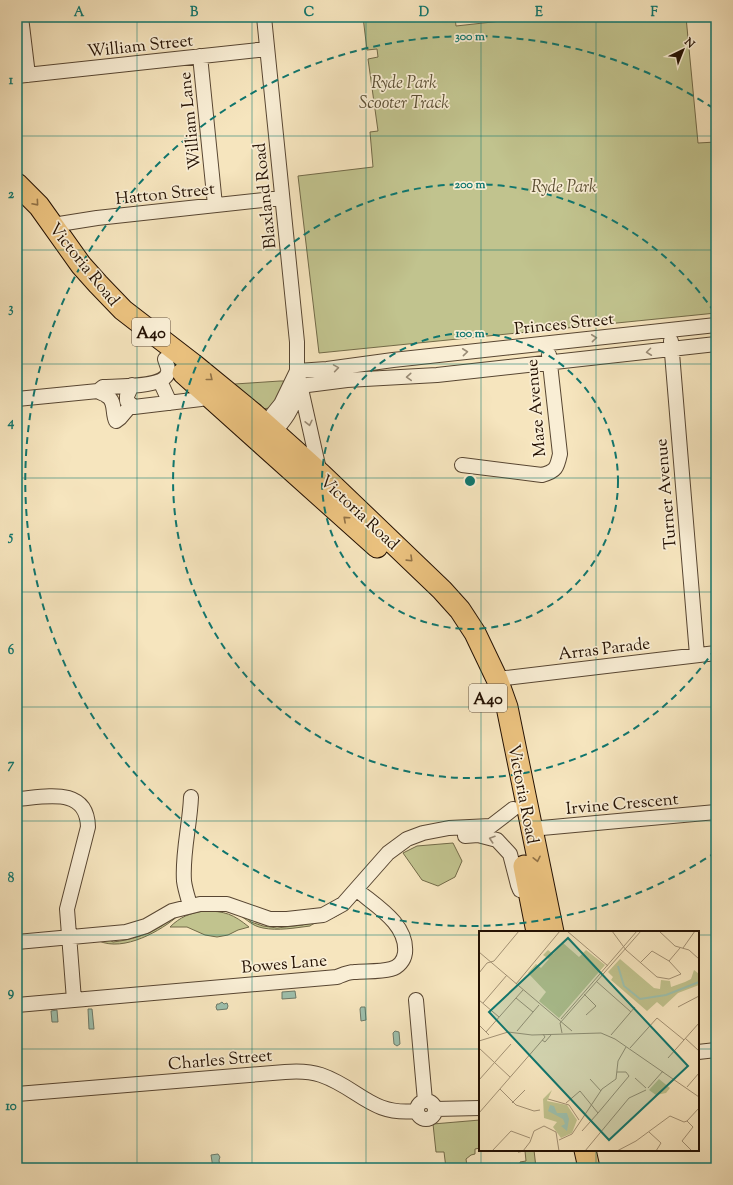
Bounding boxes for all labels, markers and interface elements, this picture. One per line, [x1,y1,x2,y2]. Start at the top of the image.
text: A [74,4,85,22]
text: B [190,4,199,22]
text: C [304,4,314,22]
text: D [419,4,429,22]
text: E [535,4,543,22]
text: F [650,4,658,22]
text: 300 m [455,28,485,46]
street label: William Street [86,29,195,64]
north arrow [663,30,703,70]
text: N [680,34,698,52]
street label: William Lane [174,71,208,171]
text: 1 [9,72,14,90]
park label: Ryde Park Scooter Track [359,72,449,116]
street label: Blaxland Road [248,141,283,250]
text: 200 m [455,176,485,194]
park label: Ryde Park [531,176,597,200]
street label: Hatton Street [114,178,216,212]
text: 2 [8,186,15,204]
one-way arrow [31,199,38,206]
street label: Victoria Road [42,218,125,312]
text: 3 [8,300,14,318]
street label: Princes Street [513,308,615,342]
road number: A40 [132,318,170,346]
text: 100 m [454,325,485,343]
one-way arrow [591,334,597,343]
one-way arrow [646,347,652,356]
one-way arrow [462,348,468,357]
street label: Maze Avenue [521,358,553,458]
one-way arrow [333,364,339,373]
one-way arrow [406,372,412,381]
one-way arrow [206,373,213,380]
text: 4 [7,414,15,432]
one-way arrow [304,420,312,426]
street label: Turner Avenue [650,437,684,550]
street label: Victoria Road [313,470,404,557]
centre of rings [463,474,477,488]
one-way arrow [343,516,351,524]
text: 5 [8,528,14,546]
one-way arrow [405,554,413,562]
street label: Arras Parade [557,632,652,668]
text: 6 [8,642,15,660]
road number: A40 [469,684,507,712]
street label: Victoria Road [501,742,544,847]
text: 7 [8,756,15,774]
street label: Irvine Crescent [565,788,680,822]
one-way arrow [488,835,495,844]
one-way arrow [533,856,541,862]
text: 8 [8,870,15,888]
inset map [479,931,699,1151]
street label: Bowes Lane [240,949,328,981]
text: 9 [8,984,15,1002]
street label: Charles Street [167,1044,273,1077]
text: 10 [5,1098,17,1116]

